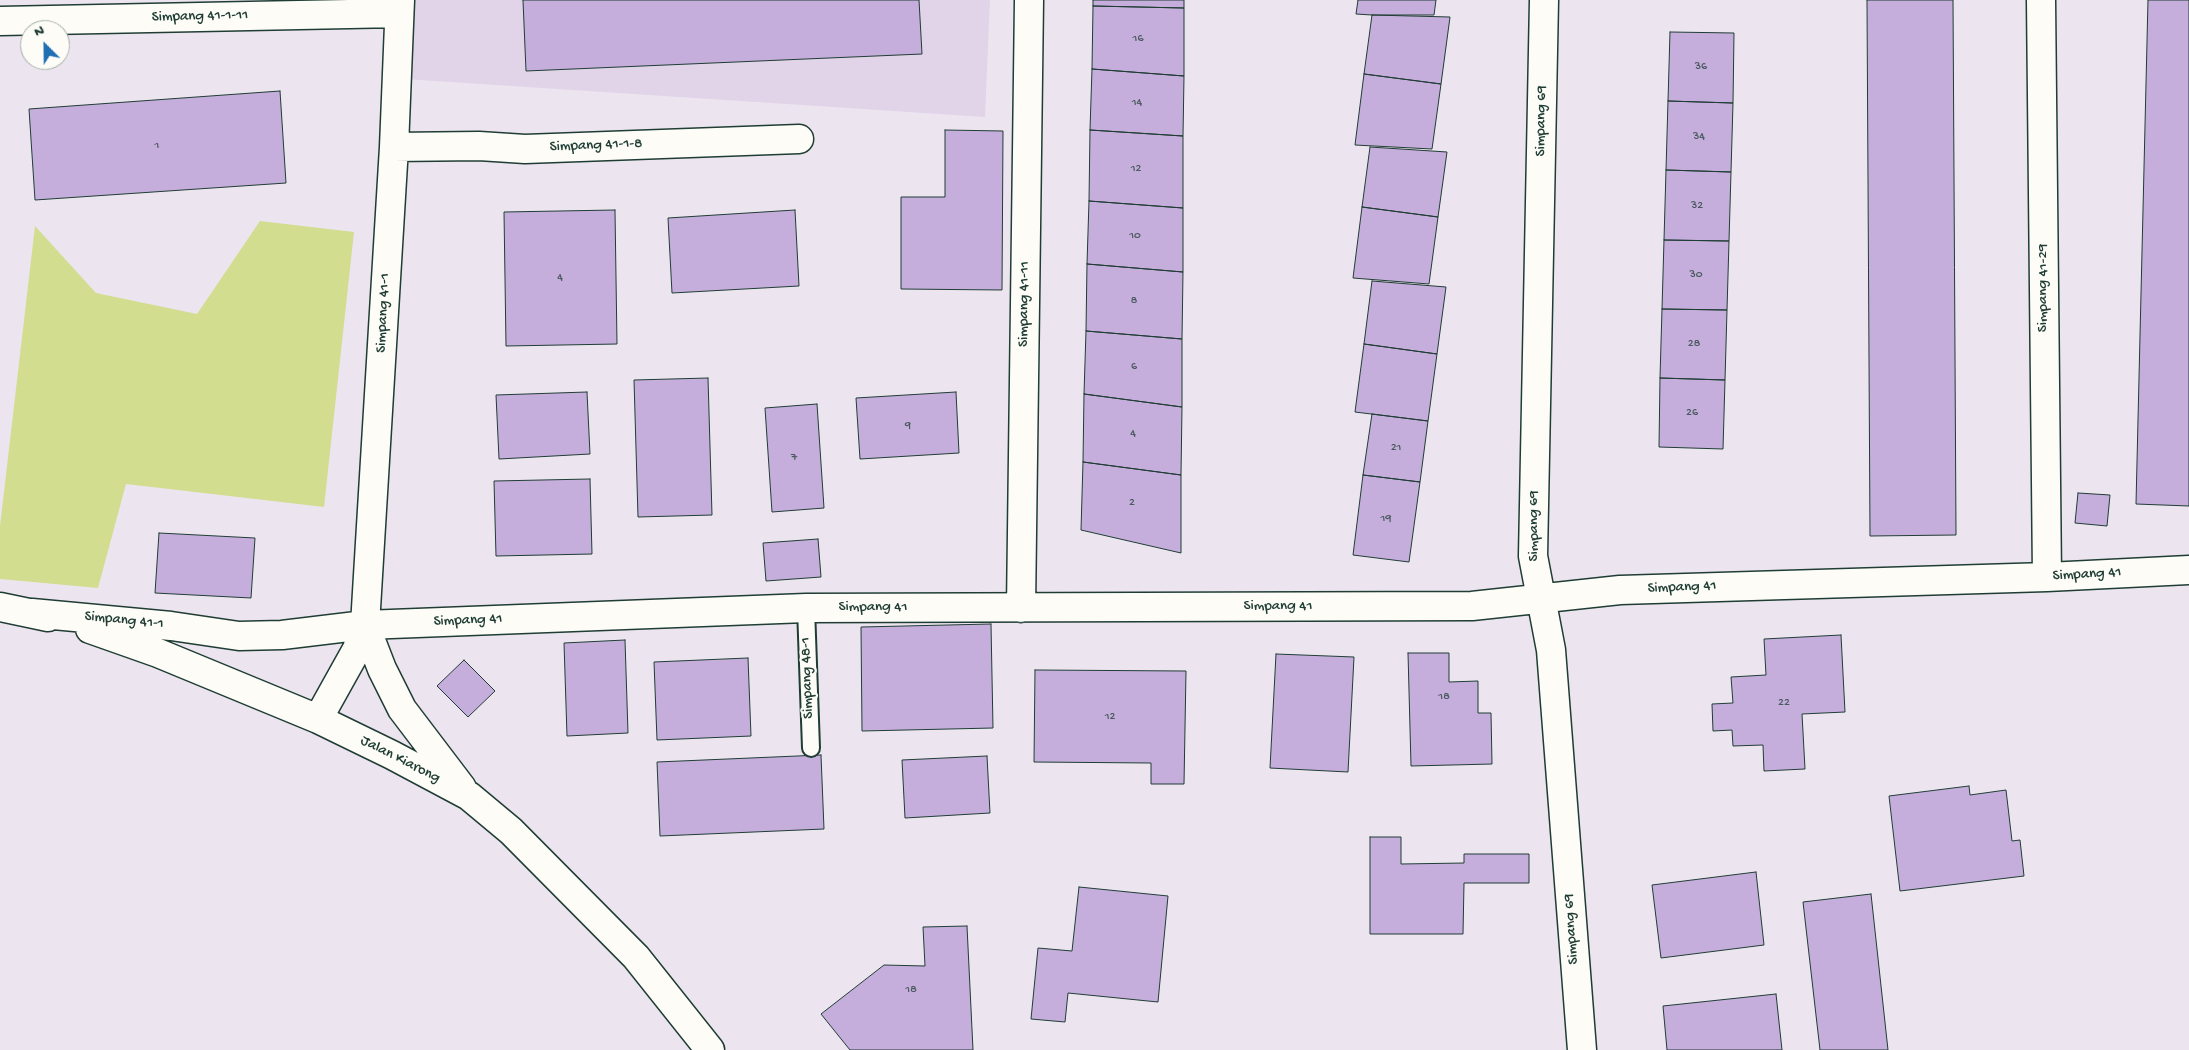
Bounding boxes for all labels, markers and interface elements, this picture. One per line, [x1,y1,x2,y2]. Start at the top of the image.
street label: Simpang 41-1-11 [152,7,248,27]
north arrow [20,20,70,70]
text: N [32,22,47,41]
house number: 16 [1133,32,1143,46]
house number: 36 [1695,60,1707,74]
street label: Simpang 69 [1532,85,1552,157]
house number: 14 [1132,96,1142,110]
house number: 34 [1693,130,1705,144]
street label: Simpang 41-1-8 [549,135,643,157]
house number: 1 [155,139,159,153]
house number: 12 [1131,162,1141,176]
house number: 32 [1691,199,1703,213]
house number: 10 [1129,229,1141,243]
street label: Simpang 41-29 [2035,244,2053,332]
street label: Simpang 41-11 [1015,261,1035,347]
house number: 30 [1689,268,1703,282]
house number: 4 [557,271,563,285]
street label: Simpang 41-1 [373,273,395,353]
house number: 8 [1131,294,1137,308]
house number: 28 [1688,337,1700,351]
house number: 6 [1131,360,1137,374]
house number: 26 [1686,406,1698,420]
house number: 9 [905,419,911,433]
house number: 4 [1130,427,1136,441]
house number: 21 [1391,441,1401,455]
house number: 7 [791,451,797,465]
street label: Simpang 69 [1526,491,1544,561]
house number: 2 [1129,496,1135,510]
house number: 19 [1381,512,1391,526]
street label: Simpang 41 [2052,564,2122,586]
street label: Simpang 41 [1647,578,1717,598]
street label: Simpang 41 [1244,598,1312,616]
street label: Simpang 41 [839,599,907,617]
street label: Simpang 41-1 [83,608,165,634]
street label: Simpang 41 [433,611,503,631]
street label: Simpang 48-1 [798,637,818,719]
house number: 18 [1438,690,1450,704]
house number: 22 [1778,696,1790,710]
house number: 12 [1105,710,1115,724]
street label: Jalan Kiarong [357,732,443,788]
street label: Simpang 69 [1561,893,1583,965]
house number: 18 [905,983,917,997]

